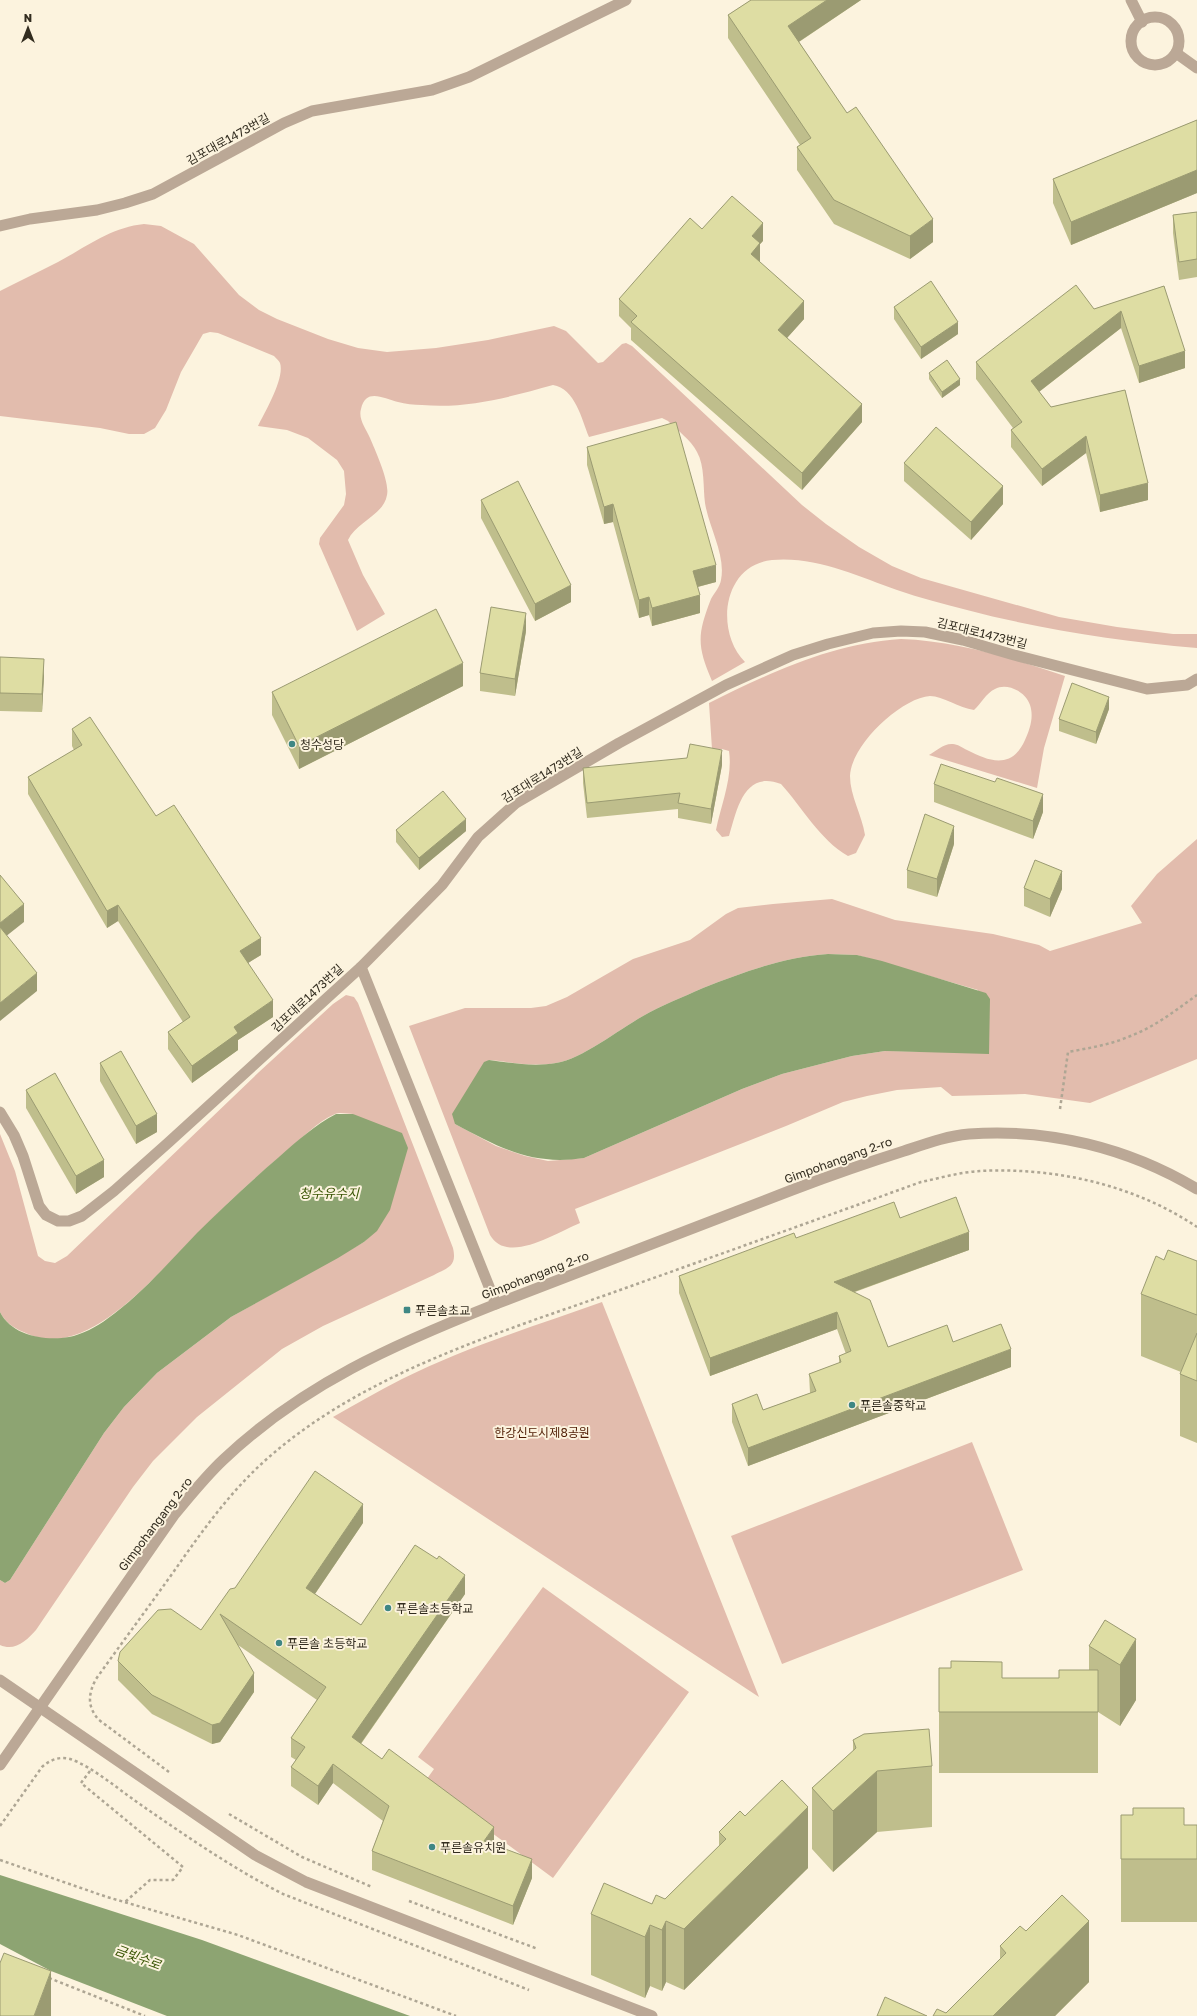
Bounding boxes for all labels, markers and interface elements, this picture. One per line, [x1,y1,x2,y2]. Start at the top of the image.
north arrow [8,8,48,48]
text: N [24,11,32,24]
street label: 김포대로1473번길 [184,110,272,168]
street label: 김포대로1473번길 [935,615,1029,651]
place label: 청수성당 [300,737,344,752]
marker: 청수성당 [287,739,297,749]
street label: 김포대로1473번길 [499,744,585,806]
street label: 김포대로1473번길 [268,961,346,1035]
street label: Gimpohangang 2-ro [782,1134,894,1186]
water label: 청수유수지 [299,1185,360,1201]
street label: Gimpohangang 2-ro [479,1248,591,1302]
place label: 푸른솔초교 [415,1303,470,1318]
marker: 푸른솔초교 [402,1305,412,1315]
place label: 푸른솔중학교 [860,1398,926,1413]
marker: 푸른솔중학교 [847,1400,857,1410]
park label: 한강신도시제8공원 [494,1425,590,1440]
street label: Gimpohangang 2-ro [115,1474,195,1574]
place label: 푸른솔초등학교 [396,1601,473,1616]
marker: 푸른솔초등학교 [383,1603,393,1613]
place label: 푸른솔 초등학교 [287,1636,367,1651]
marker: 푸른솔 초등학교 [274,1638,284,1648]
place label: 푸른솔유치원 [440,1840,506,1855]
marker: 푸른솔유치원 [427,1842,437,1852]
water label: 금빛수로 [113,1941,164,1973]

